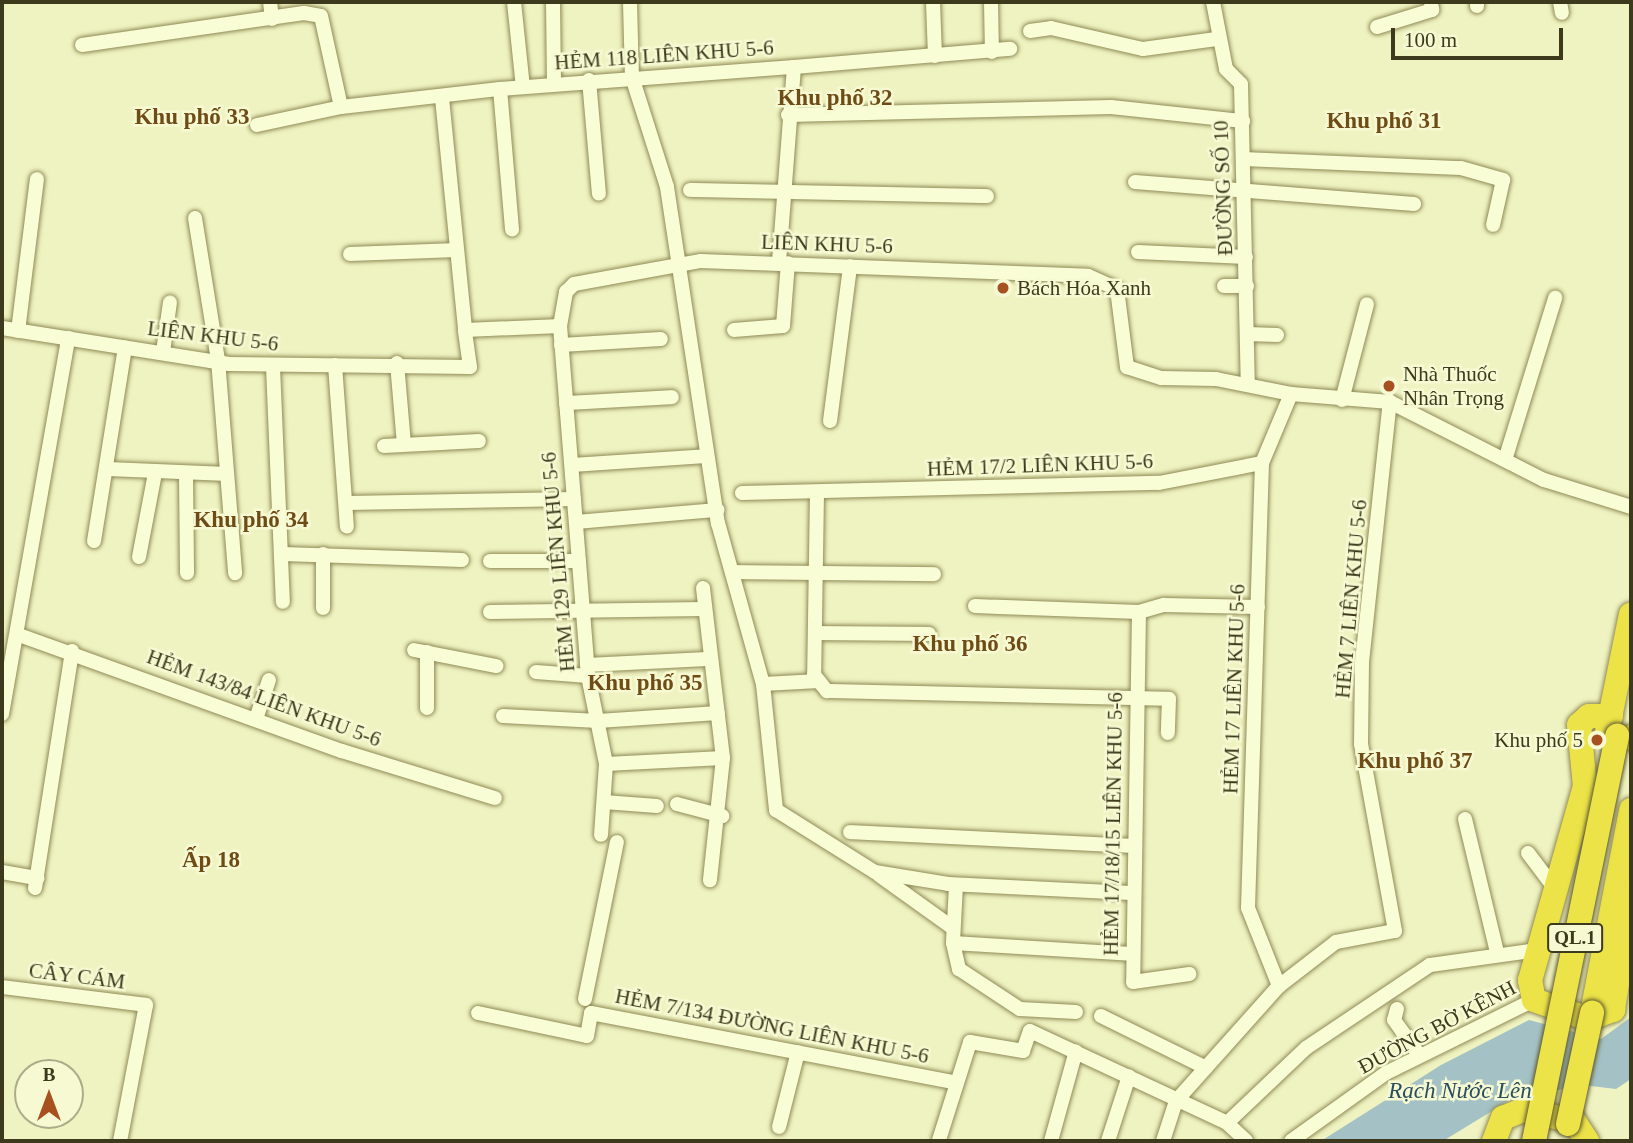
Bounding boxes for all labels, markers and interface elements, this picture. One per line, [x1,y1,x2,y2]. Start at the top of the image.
scale bar [1395,14,1566,58]
text: 100 m [1404,28,1457,52]
street label: HẺM 118 LIÊN KHU 5-6 [554,35,774,75]
district label: Khu phố 32 [777,84,893,112]
district label: Khu phố 33 [134,103,250,131]
district label: Khu phố 31 [1326,107,1442,135]
street label: ĐƯỜNG SỐ 10 [1208,120,1238,256]
street label: LIÊN KHU 5-6 [761,229,893,259]
place label: Bách Hóa Xanh [1017,275,1151,301]
marker: Bách Hóa Xanh [995,280,1011,296]
street label: LIÊN KHU 5-6 [146,315,280,357]
place label: Nhà Thuốc Nhân Trọng [1403,361,1504,411]
marker: Nhà Thuốc Nhân Trọng [1381,378,1397,394]
street label: HẺM 17/2 LIÊN KHU 5-6 [926,448,1154,482]
street label: HẺM 129 LIÊN KHU 5-6 [536,451,580,673]
street label: HẺM 7 LIÊN KHU 5-6 [1330,499,1372,699]
district label: Khu phố 34 [193,506,309,534]
street label: HẺM 17 LIÊN KHU 5-6 [1218,584,1250,794]
district label: Khu phố 36 [912,630,1028,658]
street label: HẺM 143/84 LIÊN KHU 5-6 [143,644,385,752]
district label: Khu phố 35 [587,669,703,697]
street label: HẺM 17/18/15 LIÊN KHU 5-6 [1098,692,1128,956]
place label: Khu phố 5 [1494,727,1583,753]
marker: Khu phố 5 [1589,732,1605,748]
district label: Khu phố 37 [1357,747,1473,775]
district label: Ấp 18 [182,846,240,874]
road number: QL.1 [1547,922,1603,954]
street label: CÂY CÁM [27,958,127,994]
street label: ĐƯỜNG BỜ KÊNH [1354,975,1520,1079]
street label: HẺM 7/134 ĐƯỜNG LIÊN KHU 5-6 [613,983,931,1069]
north arrow [14,1059,84,1129]
text: B [43,1064,55,1085]
water label: Rạch Nước Lên [1388,1077,1532,1105]

